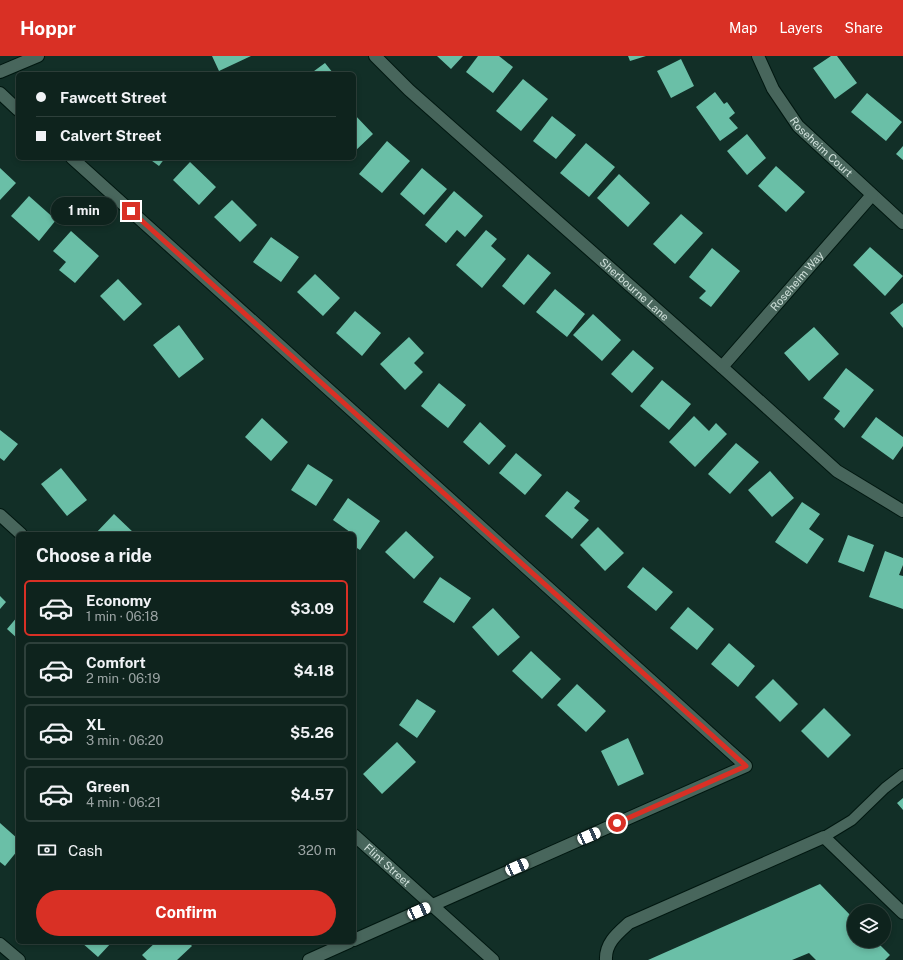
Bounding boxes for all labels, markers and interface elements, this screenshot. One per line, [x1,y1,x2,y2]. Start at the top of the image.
text: Hoppr [20,17,76,39]
text: Map [729,20,757,36]
text: Layers [779,20,823,36]
text: Share [845,20,883,36]
text: Fawcett Street [60,89,167,106]
street label: Roseheim Court [788,115,855,179]
text: Calvert Street [60,127,161,144]
callout: 1 min [51,197,117,225]
route end [122,202,140,220]
text: 1 min [68,203,100,218]
street label: Roseheim Way [768,249,826,313]
street label: Sherbourne Lane [597,256,671,323]
text: Choose a ride [36,545,152,566]
icon: car [38,590,74,626]
text: Economy [86,592,151,609]
text: $3.09 [290,600,334,617]
text: 1 min · 06:18 [86,609,158,624]
icon: car [38,652,74,688]
text: Comfort [86,654,146,671]
text: $4.18 [293,662,334,679]
text: 2 min · 06:19 [86,671,160,686]
icon: car [38,714,74,750]
text: XL [86,716,105,733]
text: $5.26 [290,724,334,741]
text: 3 min · 06:20 [86,733,163,748]
icon: car [38,776,74,812]
text: Green [86,778,130,795]
text: $4.57 [290,786,334,803]
text: 4 min · 06:21 [86,795,161,810]
route start [608,814,626,832]
car [576,826,602,846]
icon: cash [36,839,58,861]
street label: Flint Street [362,841,413,889]
text: Cash [68,842,103,859]
text: 320 m [298,843,336,858]
car [504,857,530,877]
button: Confirm [36,890,336,936]
car [406,901,432,921]
map controls [847,904,891,948]
button: layers [847,904,891,948]

